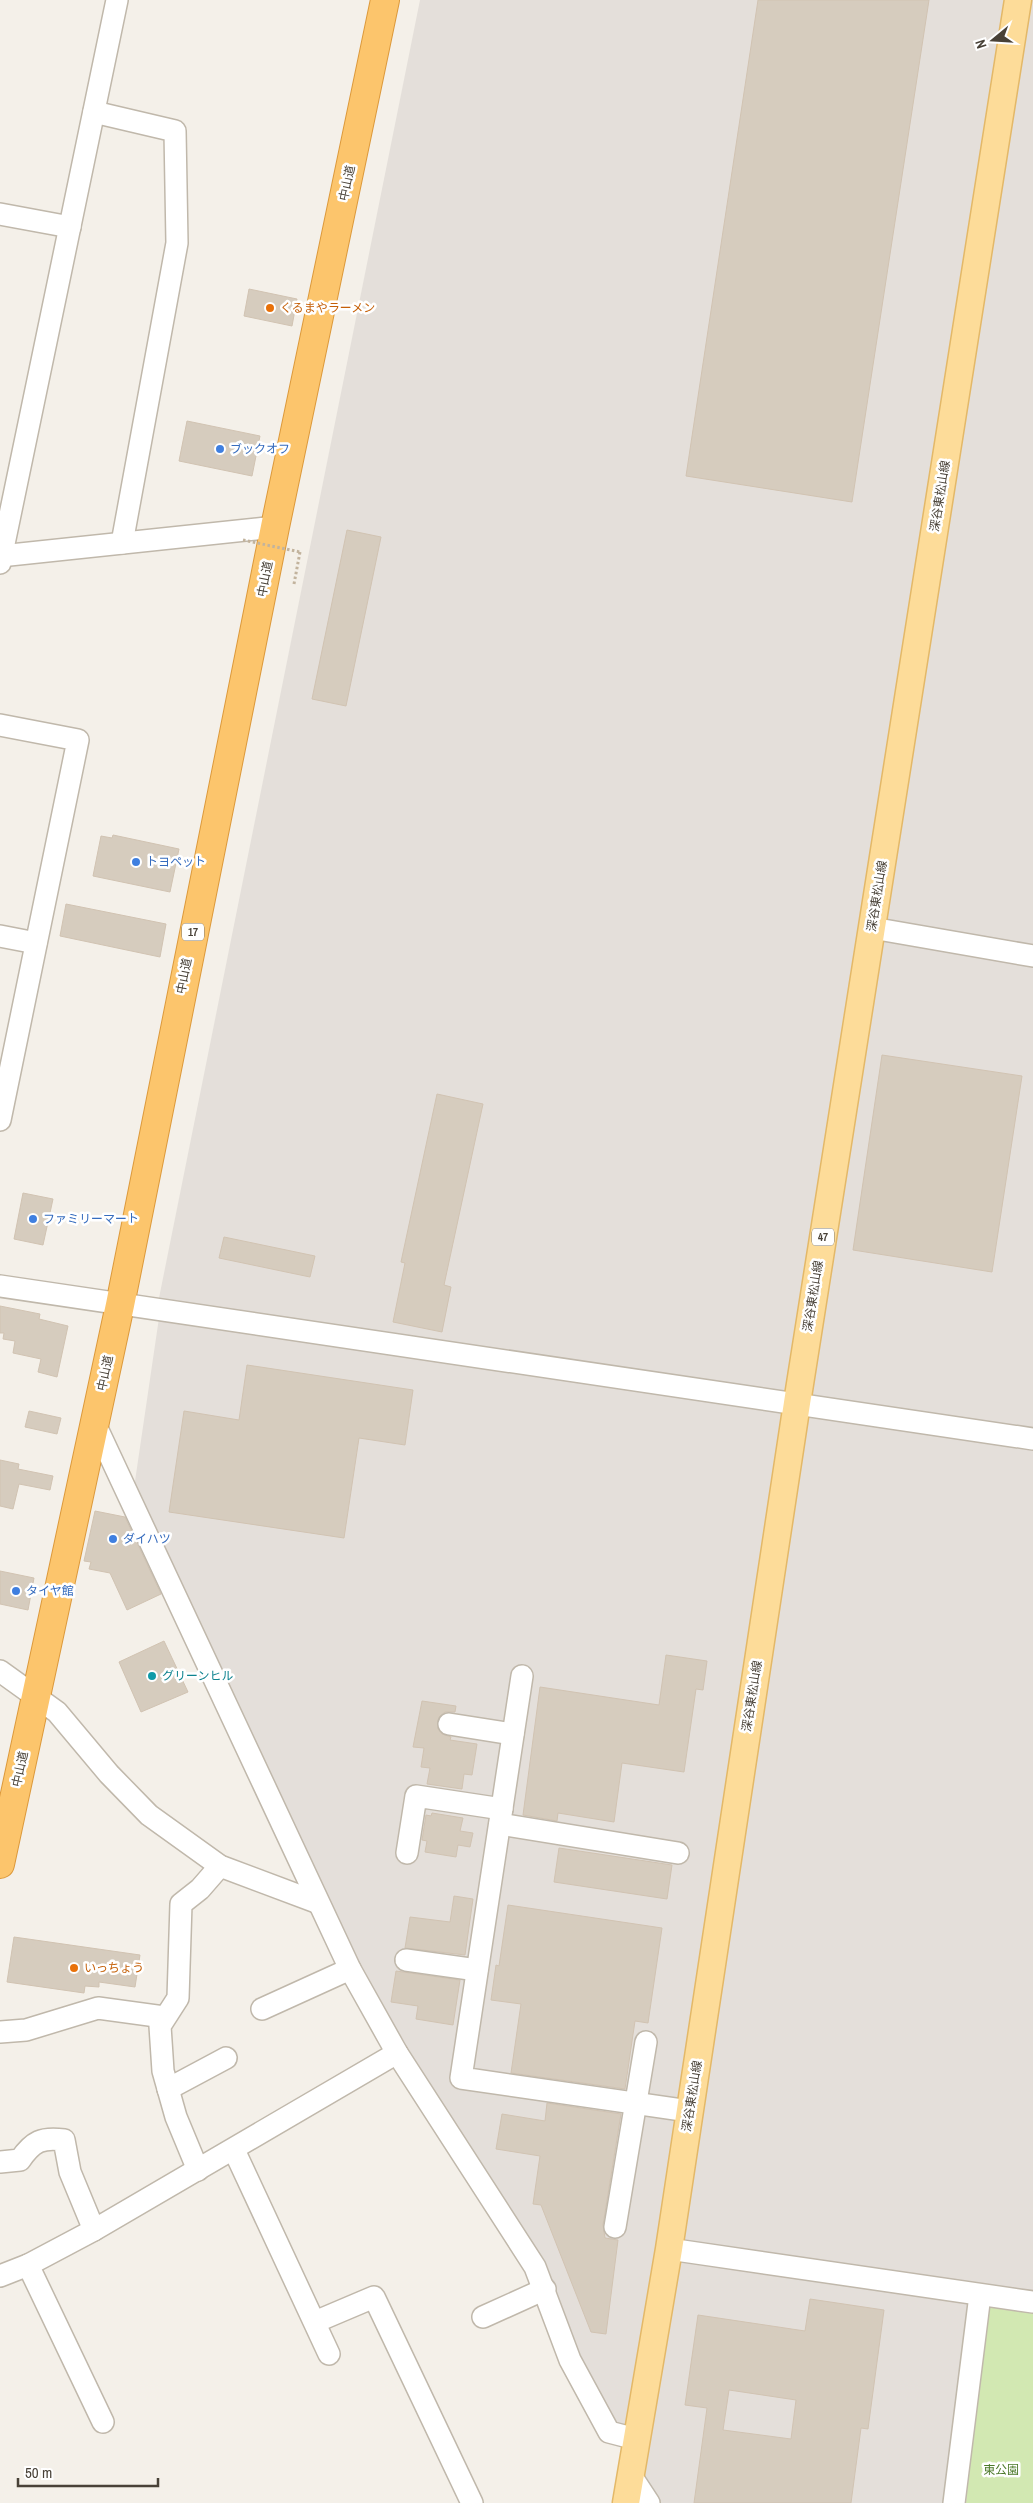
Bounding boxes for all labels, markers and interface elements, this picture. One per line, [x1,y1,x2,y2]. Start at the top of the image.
north arrow [968,15,1018,65]
text: N [971,37,990,51]
street label: 中山道 [335,164,359,202]
place label: くるまやラーメン [280,300,375,316]
marker: くるまやラーメン [264,302,276,314]
place label: ブックオフ [230,441,290,457]
marker: ブックオフ [214,443,226,455]
street label: 深谷東松山線 [926,459,954,533]
street label: 中山道 [254,560,276,598]
place label: トヨペット [146,854,206,870]
marker: トヨペット [130,856,142,868]
street label: 深谷東松山線 [863,859,891,933]
road number: 17 [182,924,204,940]
street label: 中山道 [173,957,195,995]
place label: ファミリーマート [43,1211,139,1227]
marker: ファミリーマート [27,1213,39,1225]
road number: 47 [812,1228,834,1246]
street label: 深谷東松山線 [799,1259,827,1333]
street label: 中山道 [93,1354,117,1392]
place label: ダイハツ [123,1531,171,1547]
marker: ダイハツ [107,1533,119,1545]
place label: タイヤ館 [26,1583,74,1599]
marker: タイヤ館 [10,1585,22,1597]
street label: 深谷東松山線 [738,1659,766,1733]
place label: グリーンヒル [162,1668,233,1684]
marker: グリーンヒル [146,1670,158,1682]
street label: 中山道 [8,1750,32,1788]
place label: いっちょう [84,1960,144,1976]
marker: いっちょう [68,1962,80,1974]
street label: 深谷東松山線 [678,2059,706,2133]
scale bar [18,2456,158,2488]
text: 50 m [25,2462,52,2483]
park label: 東公園 [983,2462,1019,2478]

